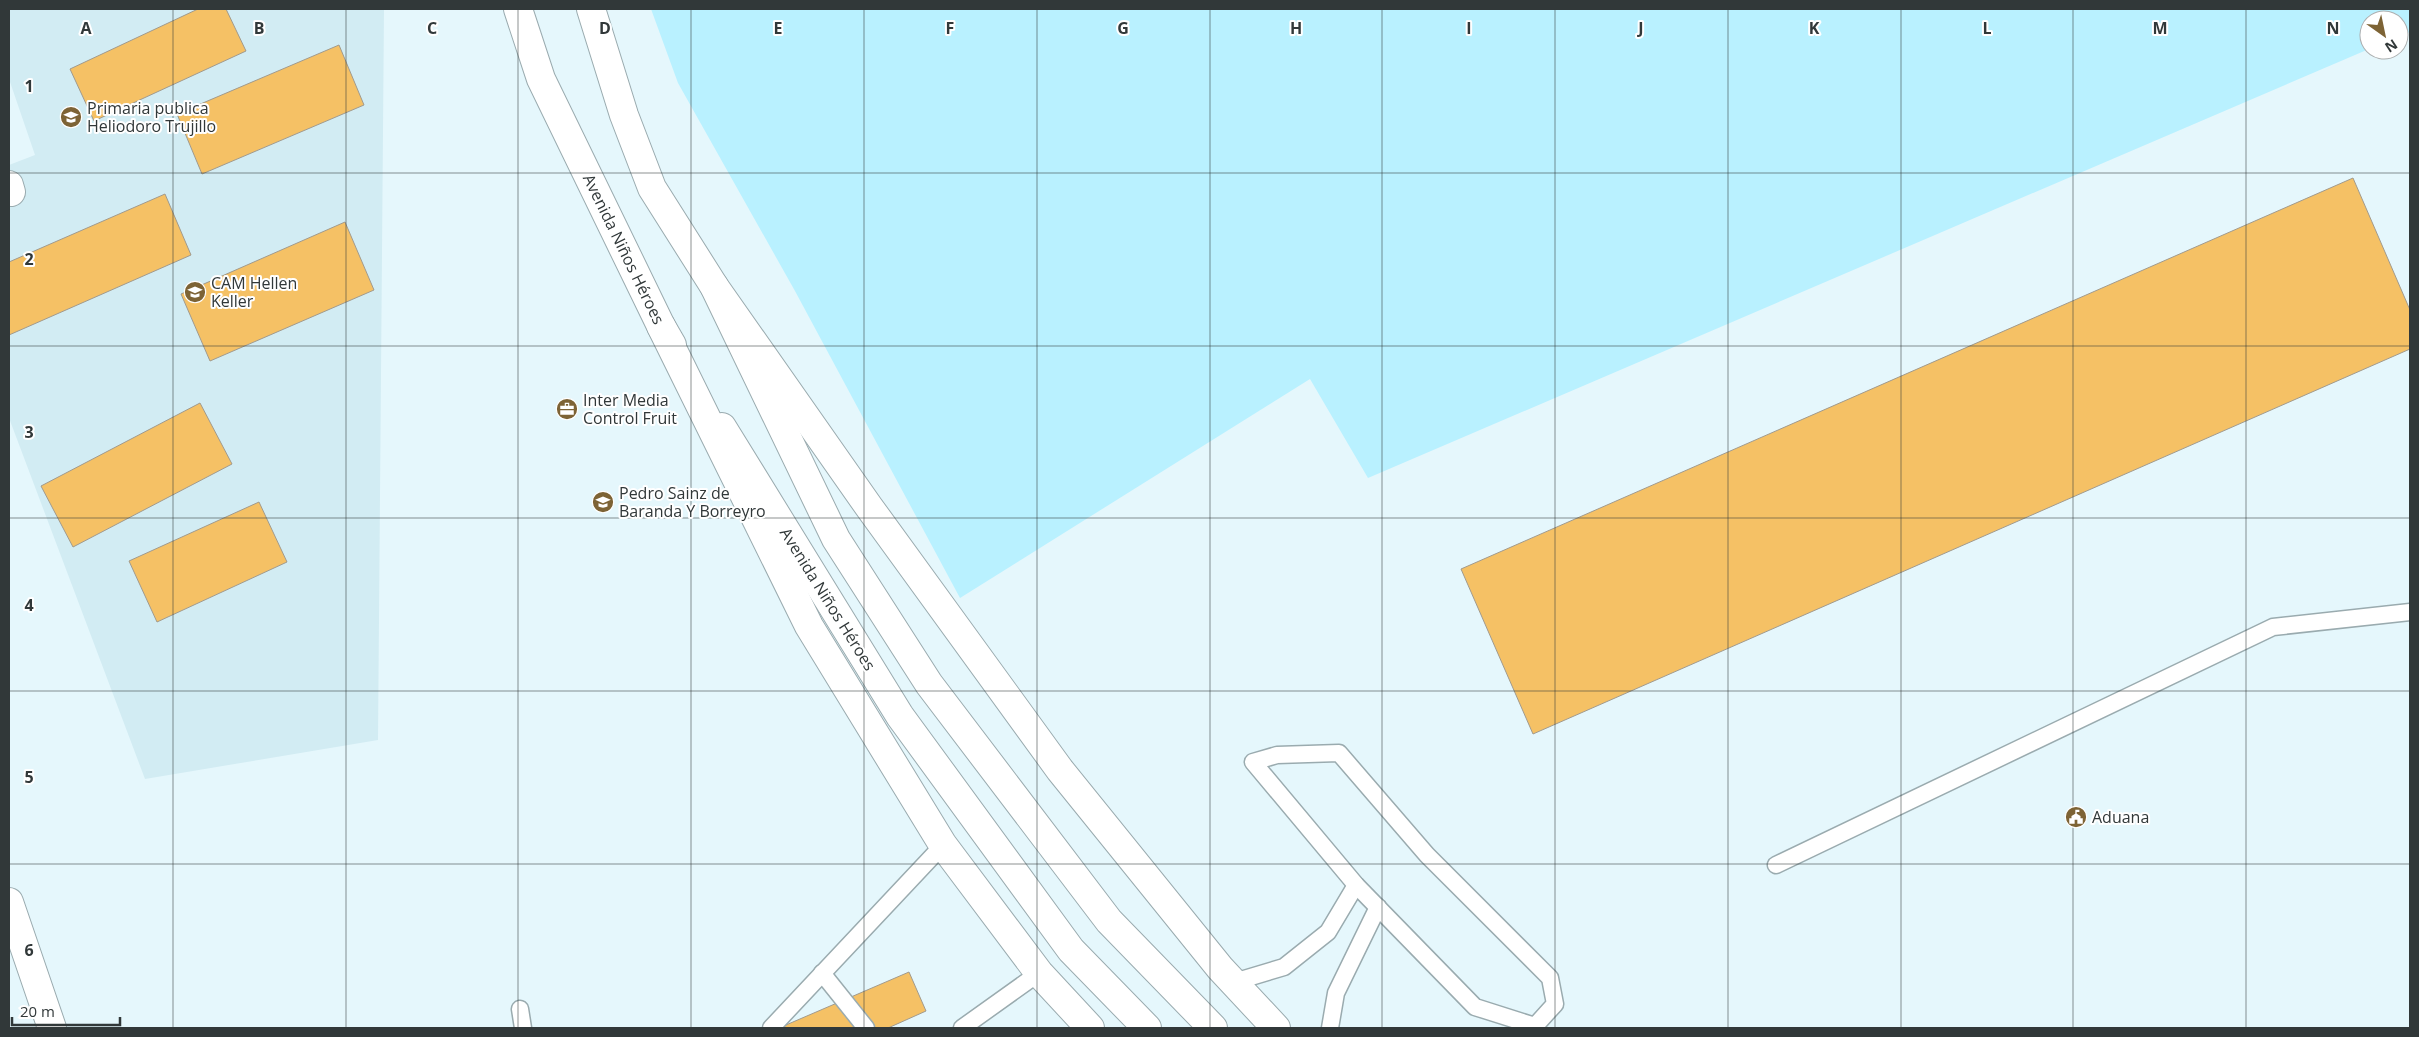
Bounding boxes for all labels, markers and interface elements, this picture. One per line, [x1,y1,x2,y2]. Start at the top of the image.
north arrow [2359,10,2409,60]
text: A [80,17,92,39]
text: B [254,17,264,39]
text: C [427,17,437,39]
text: D [599,17,611,39]
text: E [774,17,783,39]
text: F [946,17,954,39]
text: G [1117,17,1129,39]
text: H [1290,17,1302,39]
text: I [1466,17,1472,39]
text: J [1636,17,1644,39]
text: K [1809,17,1820,39]
text: L [1982,17,1992,39]
text: M [2152,17,2168,39]
text: N [2326,17,2340,39]
text: N [2381,35,2401,57]
text: 1 [24,75,34,97]
place label: Primaria publica Heliodoro Trujillo [87,97,216,137]
school or university icon: Primaria publica Heliodoro Trujillo [59,105,83,129]
street label: Avenida Niños Héroes [578,170,670,328]
text: 2 [24,248,34,270]
place label: CAM Hellen Keller [211,272,297,312]
school or university icon: CAM Hellen Keller [183,280,207,304]
place label: Inter Media Control Fruit [583,389,677,429]
office icon: Inter Media Control Fruit [555,397,579,421]
text: 3 [24,421,34,443]
place label: Pedro Sainz de Baranda Y Borreyro [619,482,766,522]
school or university icon: Pedro Sainz de Baranda Y Borreyro [591,490,615,514]
street label: Avenida Niños Héroes [775,523,881,675]
text: 4 [24,594,34,616]
text: 5 [24,766,34,788]
public building icon: Aduana [2064,805,2088,829]
place label: Aduana [2092,806,2149,828]
text: 6 [24,939,34,961]
scale bar [12,994,120,1026]
text: 20 m [20,1001,55,1021]

